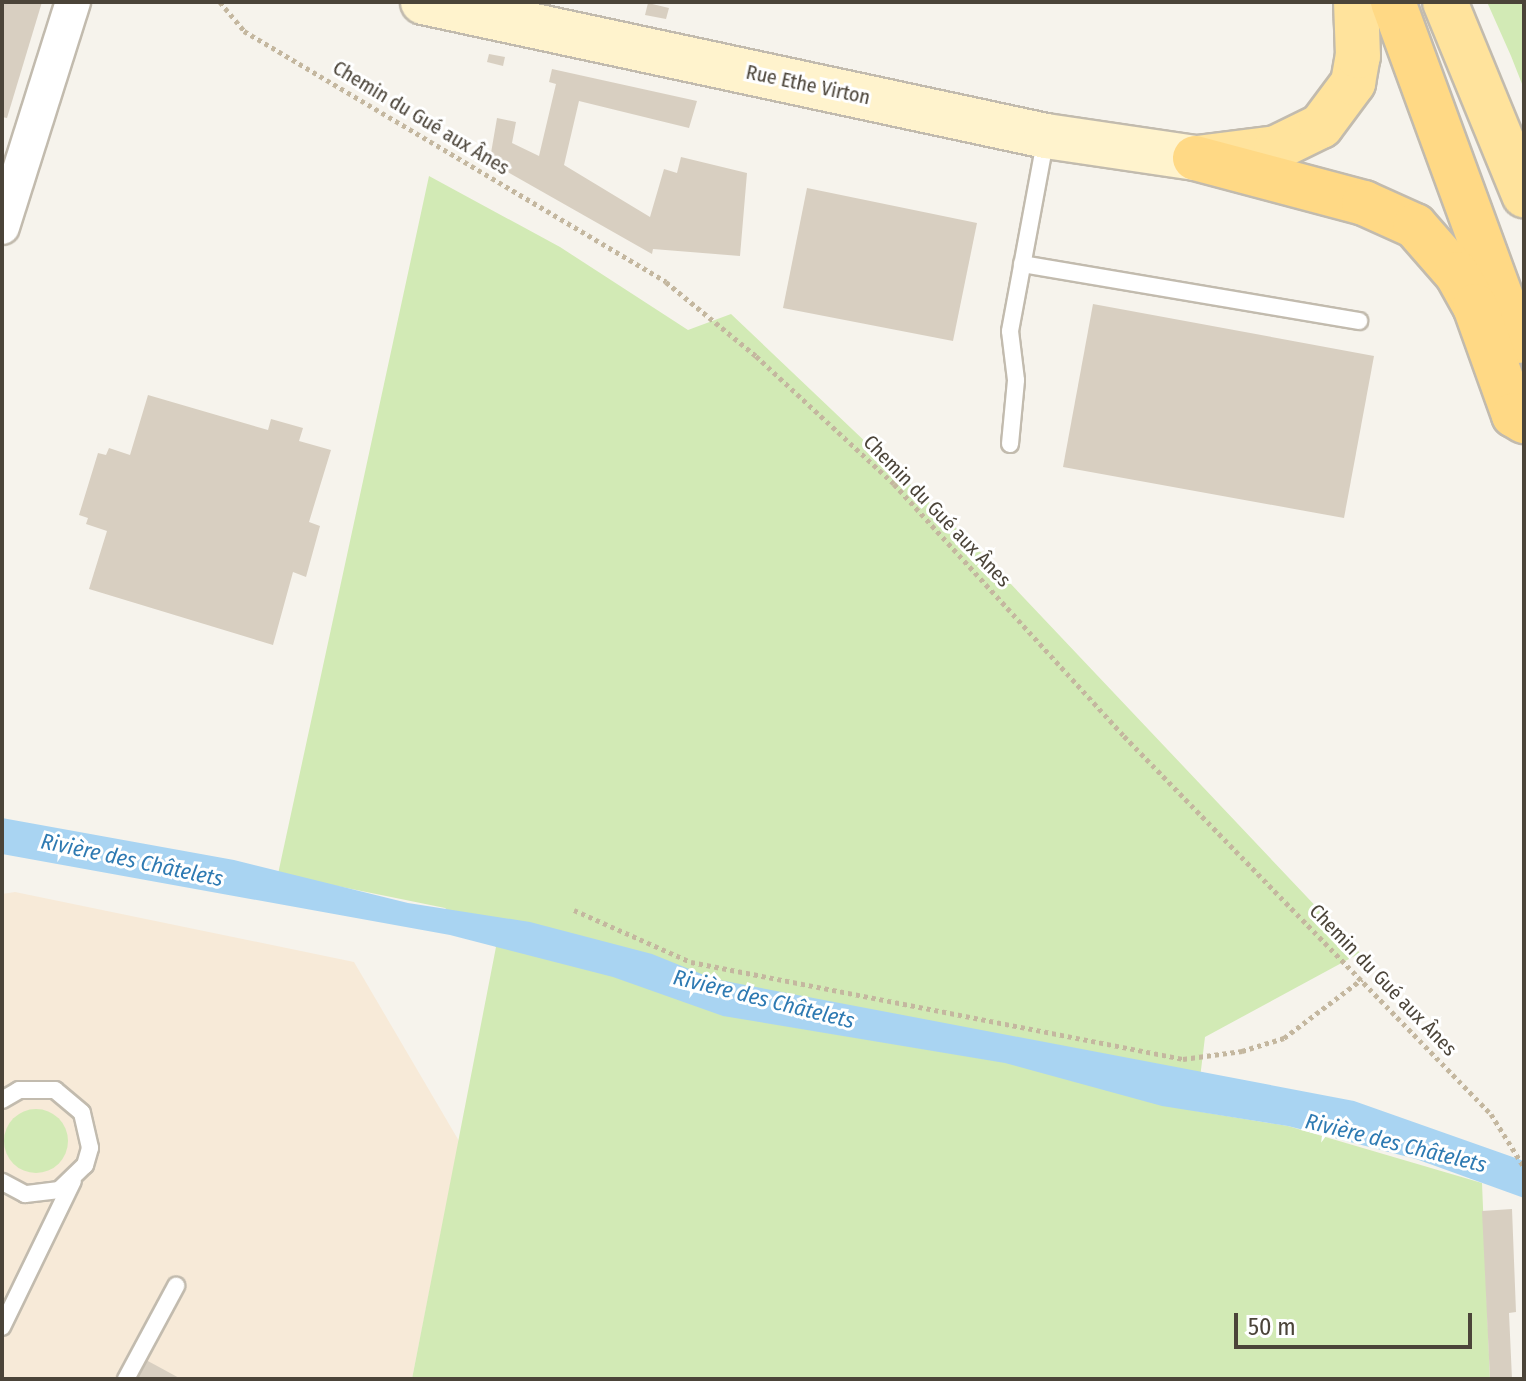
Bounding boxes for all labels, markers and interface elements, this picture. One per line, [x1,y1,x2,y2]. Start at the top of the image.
street label: Chemin du Gué aux Ânes [328,56,514,180]
street label: Rue Ethe Virton [744,60,872,110]
street label: Chemin du Gué aux Ânes [858,430,1016,592]
water label: Rivière des Châtelets [38,828,226,892]
street label: Chemin du Gué aux Ânes [1304,899,1462,1061]
water label: Rivière des Châtelets [671,964,857,1034]
water label: Rivière des Châtelets [1303,1108,1489,1178]
scale bar [1238,1297,1476,1347]
text: 50 m [1248,1313,1296,1341]

